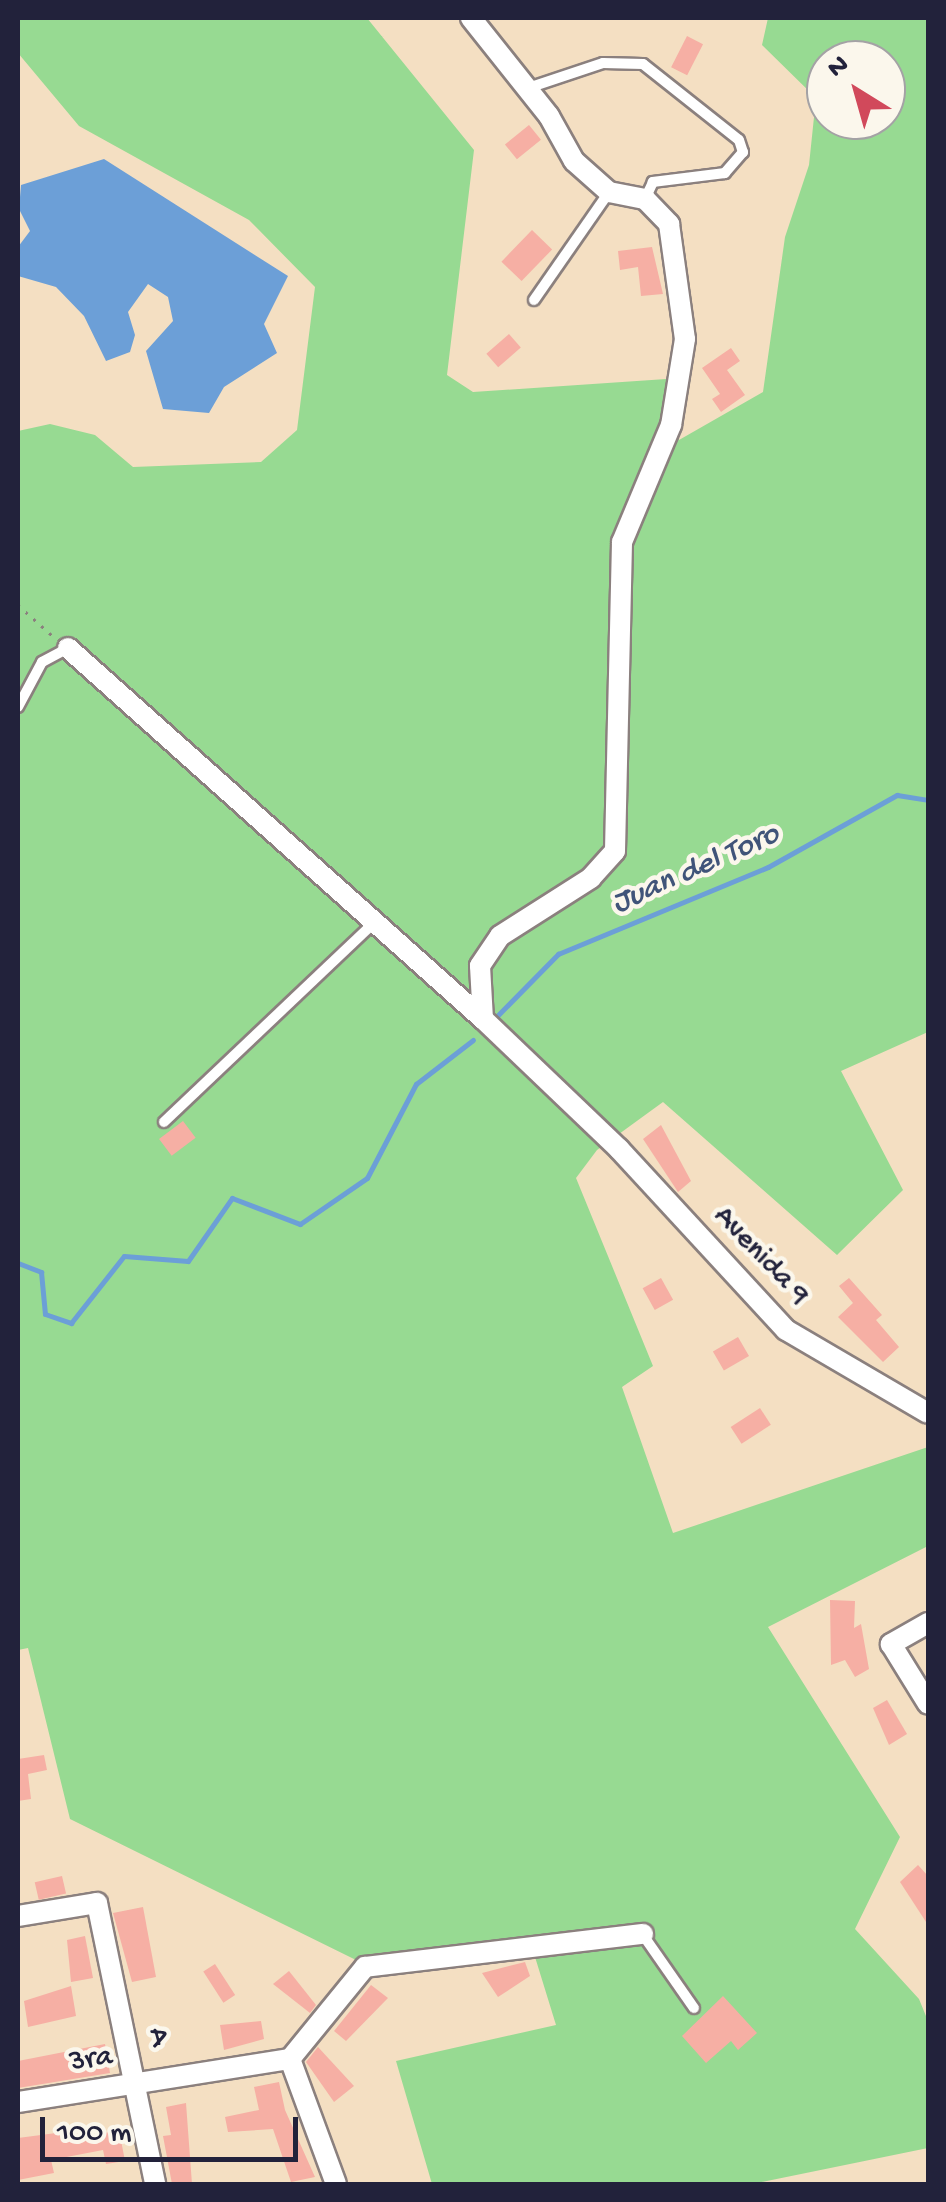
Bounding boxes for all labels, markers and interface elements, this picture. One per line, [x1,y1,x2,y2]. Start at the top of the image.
north arrow [806,40,906,140]
text: N [822,49,856,86]
water label: Juan del Toro [606,816,786,924]
street label: Avenida 9 [704,1200,816,1314]
street label: A [138,2025,176,2049]
street label: 3ra [67,2040,115,2082]
scale bar [45,2097,302,2159]
text: 100 m [57,2117,132,2152]

